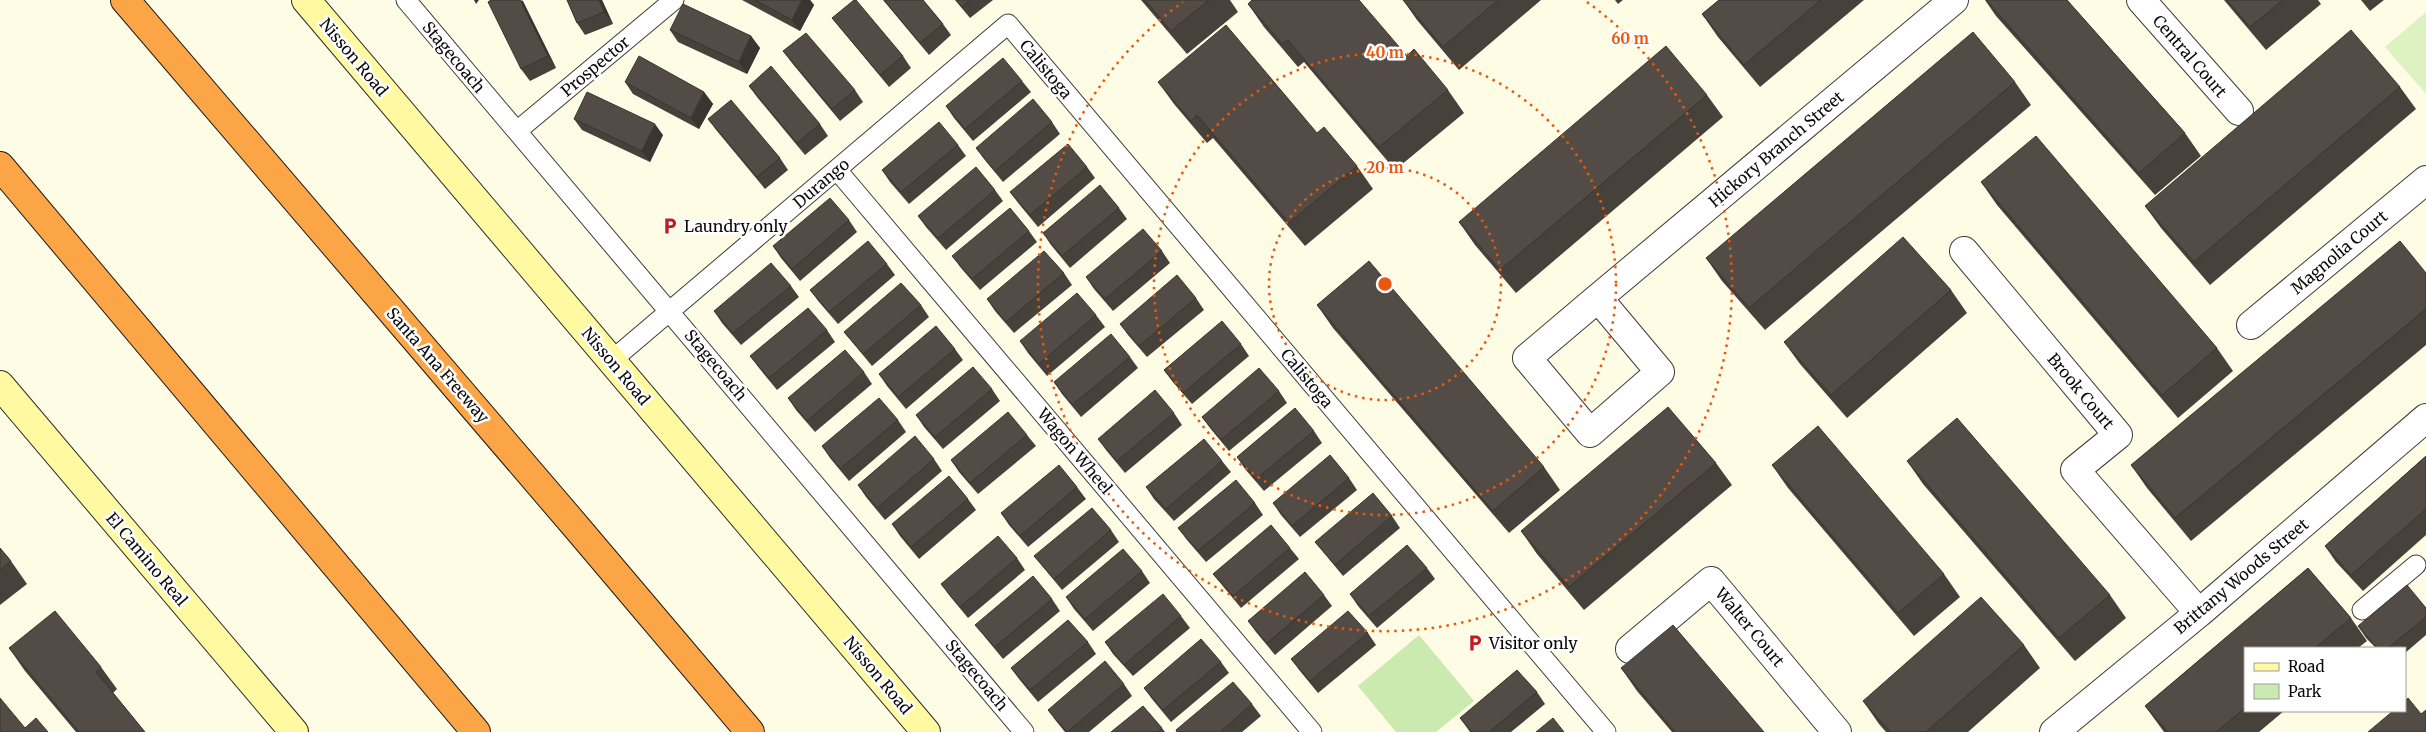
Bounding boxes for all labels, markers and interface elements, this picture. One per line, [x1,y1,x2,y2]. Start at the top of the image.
street label: Central Court [2149,11,2232,102]
street label: Nisson Road [316,14,393,100]
street label: Stagecoach [418,17,490,97]
text: 60 m [1611,29,1649,48]
street label: Prospector [557,32,633,100]
street label: Calistoga [1016,35,1077,103]
text: 40 m [1366,43,1404,62]
street label: Hickory Branch Street [1704,86,1848,211]
street label: Durango [789,154,853,212]
text: 20 m [1366,158,1404,177]
street label: Magnolia Court [2287,205,2392,298]
parking icon: Laundry only [660,216,680,236]
place label: Laundry only [684,216,788,236]
centre of rings [1376,275,1394,293]
street label: Santa Ana Freeway [383,303,494,427]
street label: Nisson Road [578,323,655,409]
street label: Stagecoach [680,325,752,405]
street label: Calistoga [1277,344,1338,412]
street label: Brook Court [2043,349,2119,434]
street label: Wagon Wheel [1033,403,1117,498]
street label: El Camino Real [102,508,192,610]
street label: Brittany Woods Street [2170,513,2313,638]
street label: Walter Court [1711,583,1789,671]
street label: Nisson Road [840,632,917,718]
parking icon: Visitor only [1465,633,1485,653]
place label: Visitor only [1488,633,1578,653]
street label: Stagecoach [941,635,1013,715]
legend [2244,647,2406,712]
text: Road [2288,657,2324,676]
text: Park [2288,682,2322,701]

